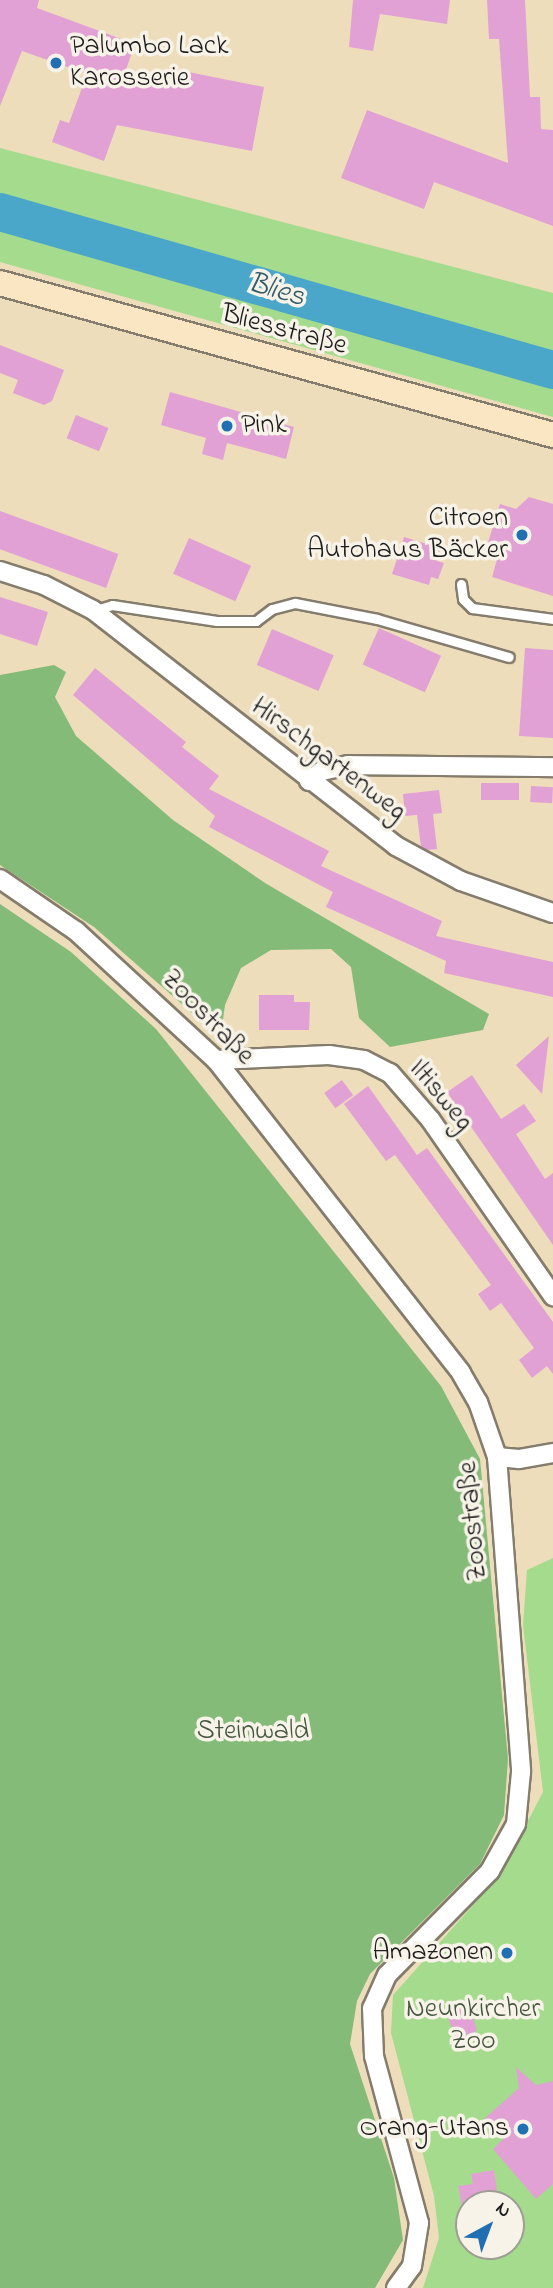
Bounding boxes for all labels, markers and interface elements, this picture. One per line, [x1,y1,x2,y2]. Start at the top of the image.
place label: Palumbo Lack Karosserie [70,30,229,96]
marker: Palumbo Lack Karosserie [48,55,64,71]
water label: Blies [243,266,309,316]
street label: Bliesstraße [218,298,350,364]
place label: Pink [241,409,287,443]
marker: Pink [219,418,235,434]
place label: Citroen Autohaus Bäcker [307,502,508,568]
marker: Citroen Autohaus Bäcker [514,527,530,543]
street label: Hirschgartenweg [244,691,412,829]
street label: Zoostraße [153,963,261,1073]
street label: Iltisweg [400,1053,480,1139]
street label: Zoostraße [452,1460,496,1582]
park label: Steinwald [197,1715,309,1749]
place label: Amazonen [372,1936,493,1970]
marker: Amazonen [499,1945,515,1961]
park label: Neunkircher Zoo [406,1993,540,2059]
place label: Orang-Utans [360,2112,509,2146]
marker: Orang-Utans [515,2121,531,2137]
north arrow [455,2190,525,2260]
text: N [489,2196,516,2225]

